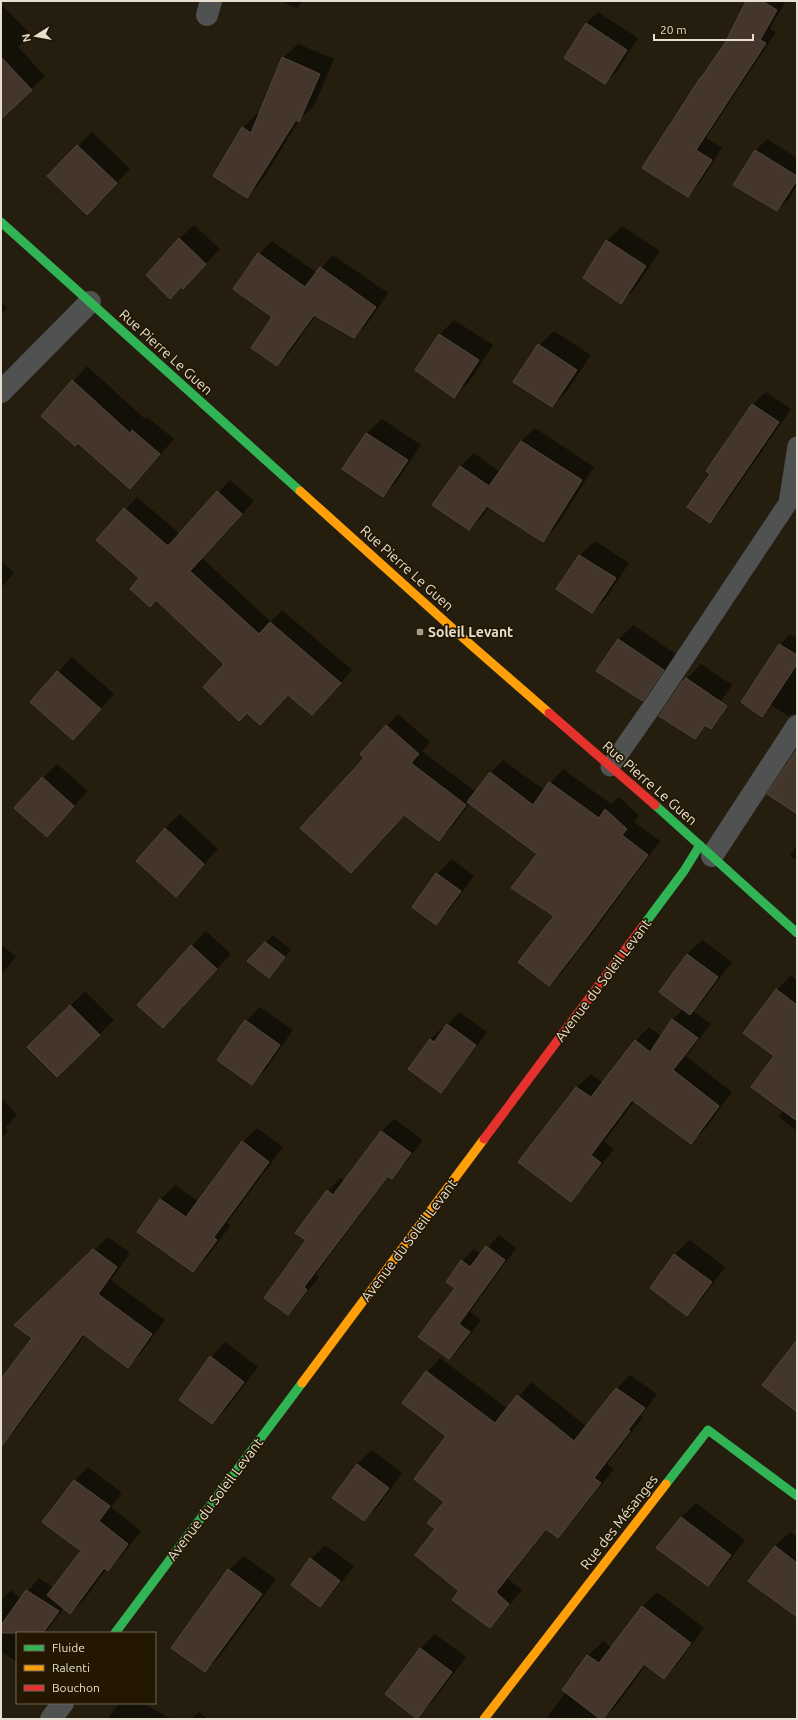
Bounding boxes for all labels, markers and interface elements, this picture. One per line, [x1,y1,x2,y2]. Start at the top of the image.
north arrow [16,16,56,56]
scale bar [654,16,753,42]
text: 20 m [660,23,687,36]
text: N [20,33,33,43]
street label: Rue Pierre Le Guen [116,306,216,398]
street label: Rue Pierre Le Guen [357,522,457,614]
place label: Soleil Levant [428,624,513,640]
marker: Soleil Levant [415,627,425,637]
street label: Rue Pierre Le Guen [600,738,700,828]
street label: Avenue du Soleil Levant [552,915,655,1044]
street label: Avenue du Soleil Levant [358,1175,461,1304]
street label: Avenue du Soleil Levant [164,1434,267,1563]
street label: Rue des Mésanges [577,1471,661,1573]
legend [16,1632,156,1704]
text: Fluide [52,1641,85,1654]
text: Ralenti [52,1661,90,1674]
text: Bouchon [52,1681,100,1694]

